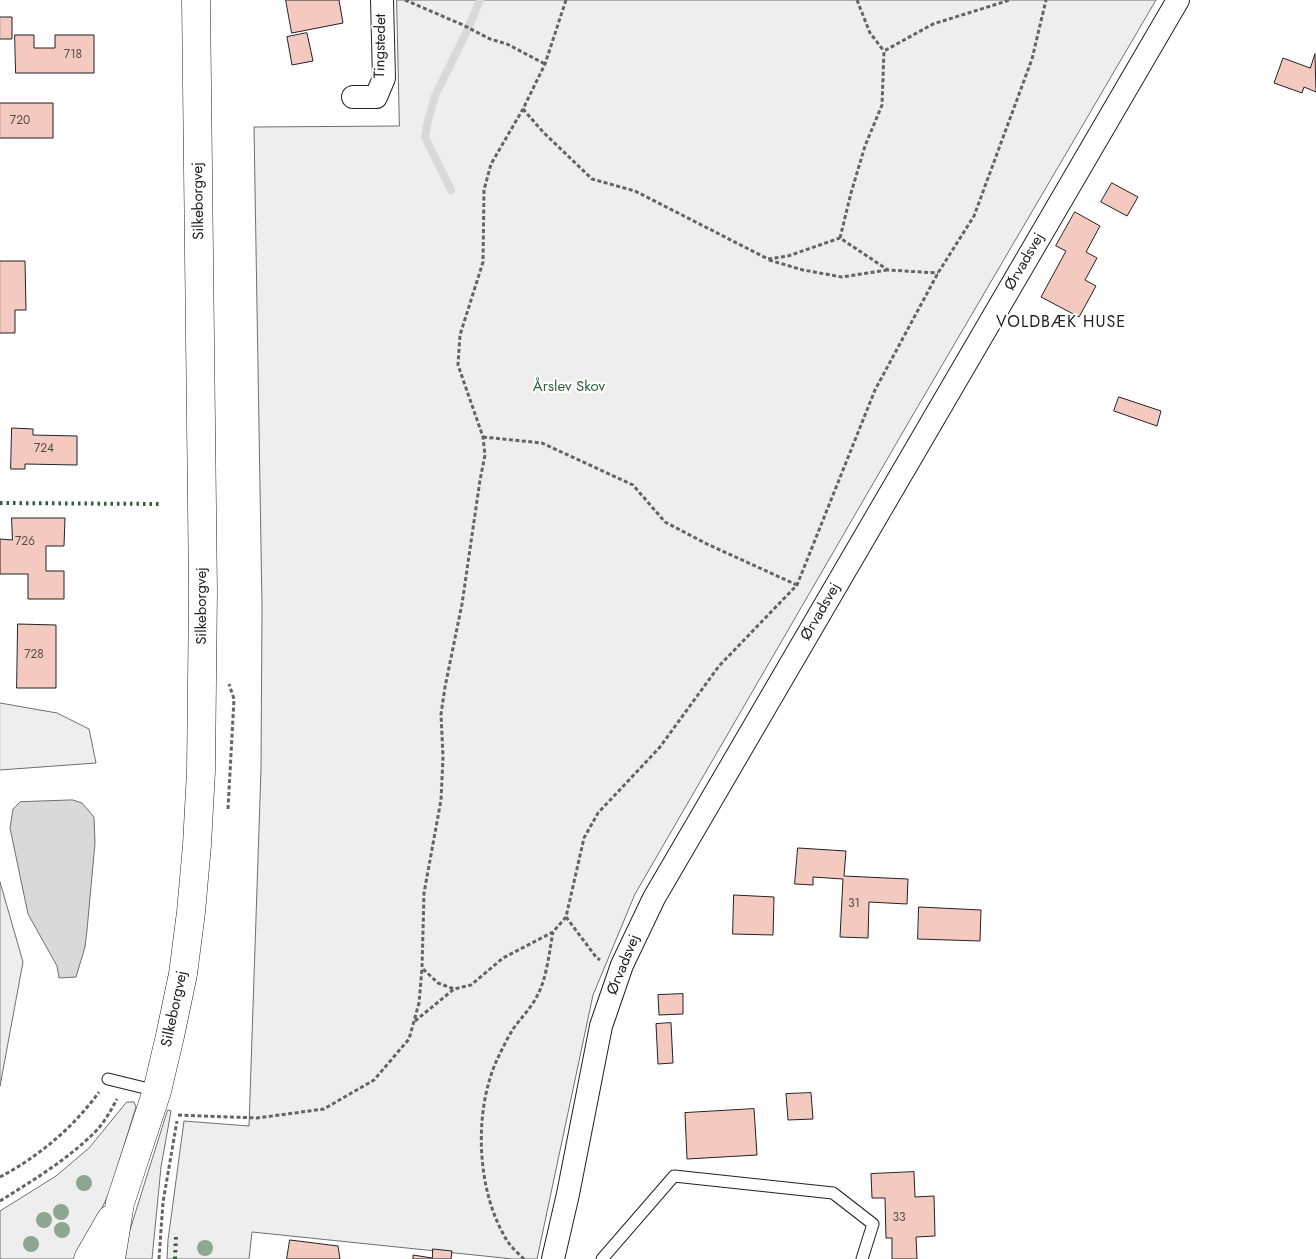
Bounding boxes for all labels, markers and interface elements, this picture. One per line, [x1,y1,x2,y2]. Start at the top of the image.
street label: Tingstedet [371,14,391,78]
house number: 718 [64,48,82,62]
house number: 720 [10,114,30,128]
street label: Silkeborgvej [189,162,209,240]
street label: Ørvadsvej [1001,230,1049,294]
district label: VOLDBÆK HUSE [995,313,1127,333]
park label: Årslev Skov [533,378,605,396]
house number: 724 [34,442,54,456]
house number: 726 [15,535,35,549]
street label: Silkeborgvej [193,567,211,645]
street label: Ørvadsvej [797,580,845,644]
house number: 728 [24,648,44,662]
house number: 31 [848,897,860,911]
street label: Ørvadsvej [604,932,644,998]
street label: Silkeborgvej [158,969,192,1049]
house number: 33 [892,1211,906,1225]

